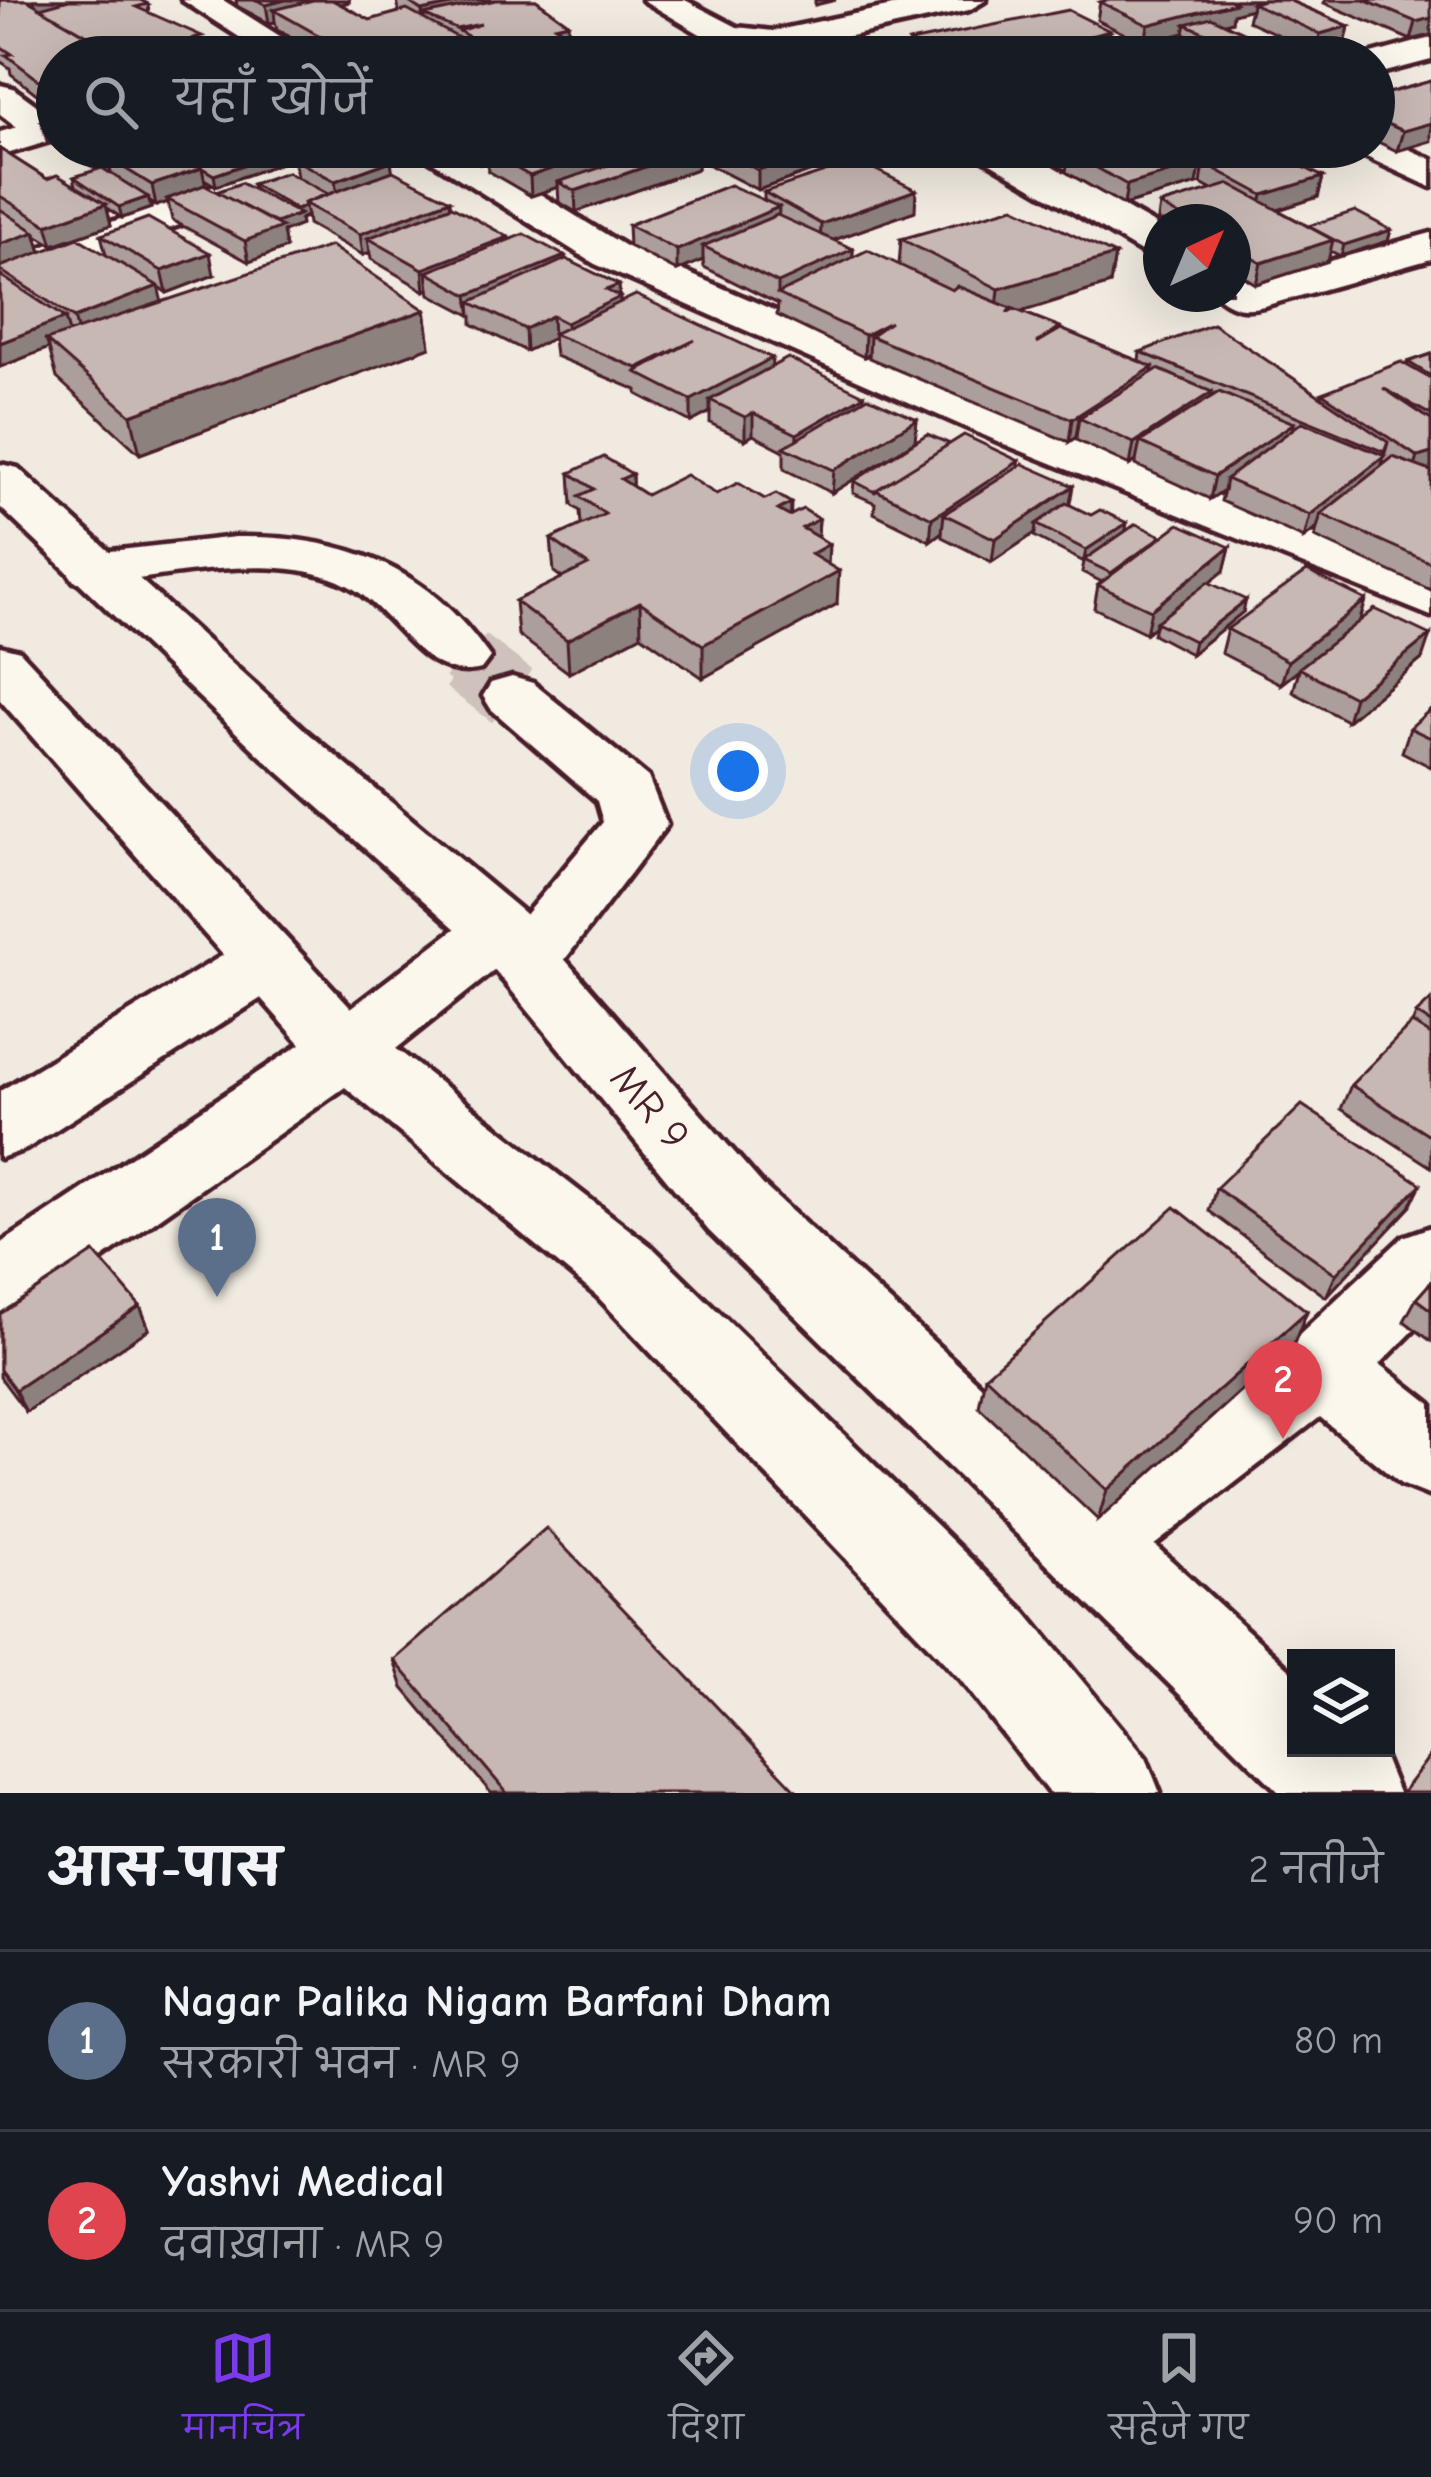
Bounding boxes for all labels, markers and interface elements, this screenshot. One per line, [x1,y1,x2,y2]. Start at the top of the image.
search box [36,36,1395,168]
icon: search [78,69,144,135]
text: यहाँ खोजें [174,73,371,125]
north arrow [1143,204,1251,312]
your location [708,741,768,801]
street label: MR 9 [600,1054,700,1160]
pin: 1 [178,1198,256,1297]
pin: 2 [1244,1340,1322,1439]
map controls [1287,1649,1395,1757]
button: layers [1287,1649,1395,1757]
text: आस-पास [48,1839,281,1898]
text: 2 नतीजे [1248,1847,1383,1892]
text: Nagar Palika Nigam Barfani Dham [162,1975,832,2027]
text: 1 [79,2018,95,2063]
text: 80 m [1294,2018,1383,2063]
text: सरकारी भवन · MR 9 [162,2042,521,2087]
text: Yashvi Medical [162,2155,445,2207]
text: 2 [77,2198,97,2243]
text: 90 m [1293,2198,1383,2243]
text: दवाख़ाना · MR 9 [162,2222,444,2267]
tab: मानचित्र [183,2325,304,2464]
tab: दिशा [669,2325,744,2464]
tab: सहेजे गए [1109,2325,1248,2464]

